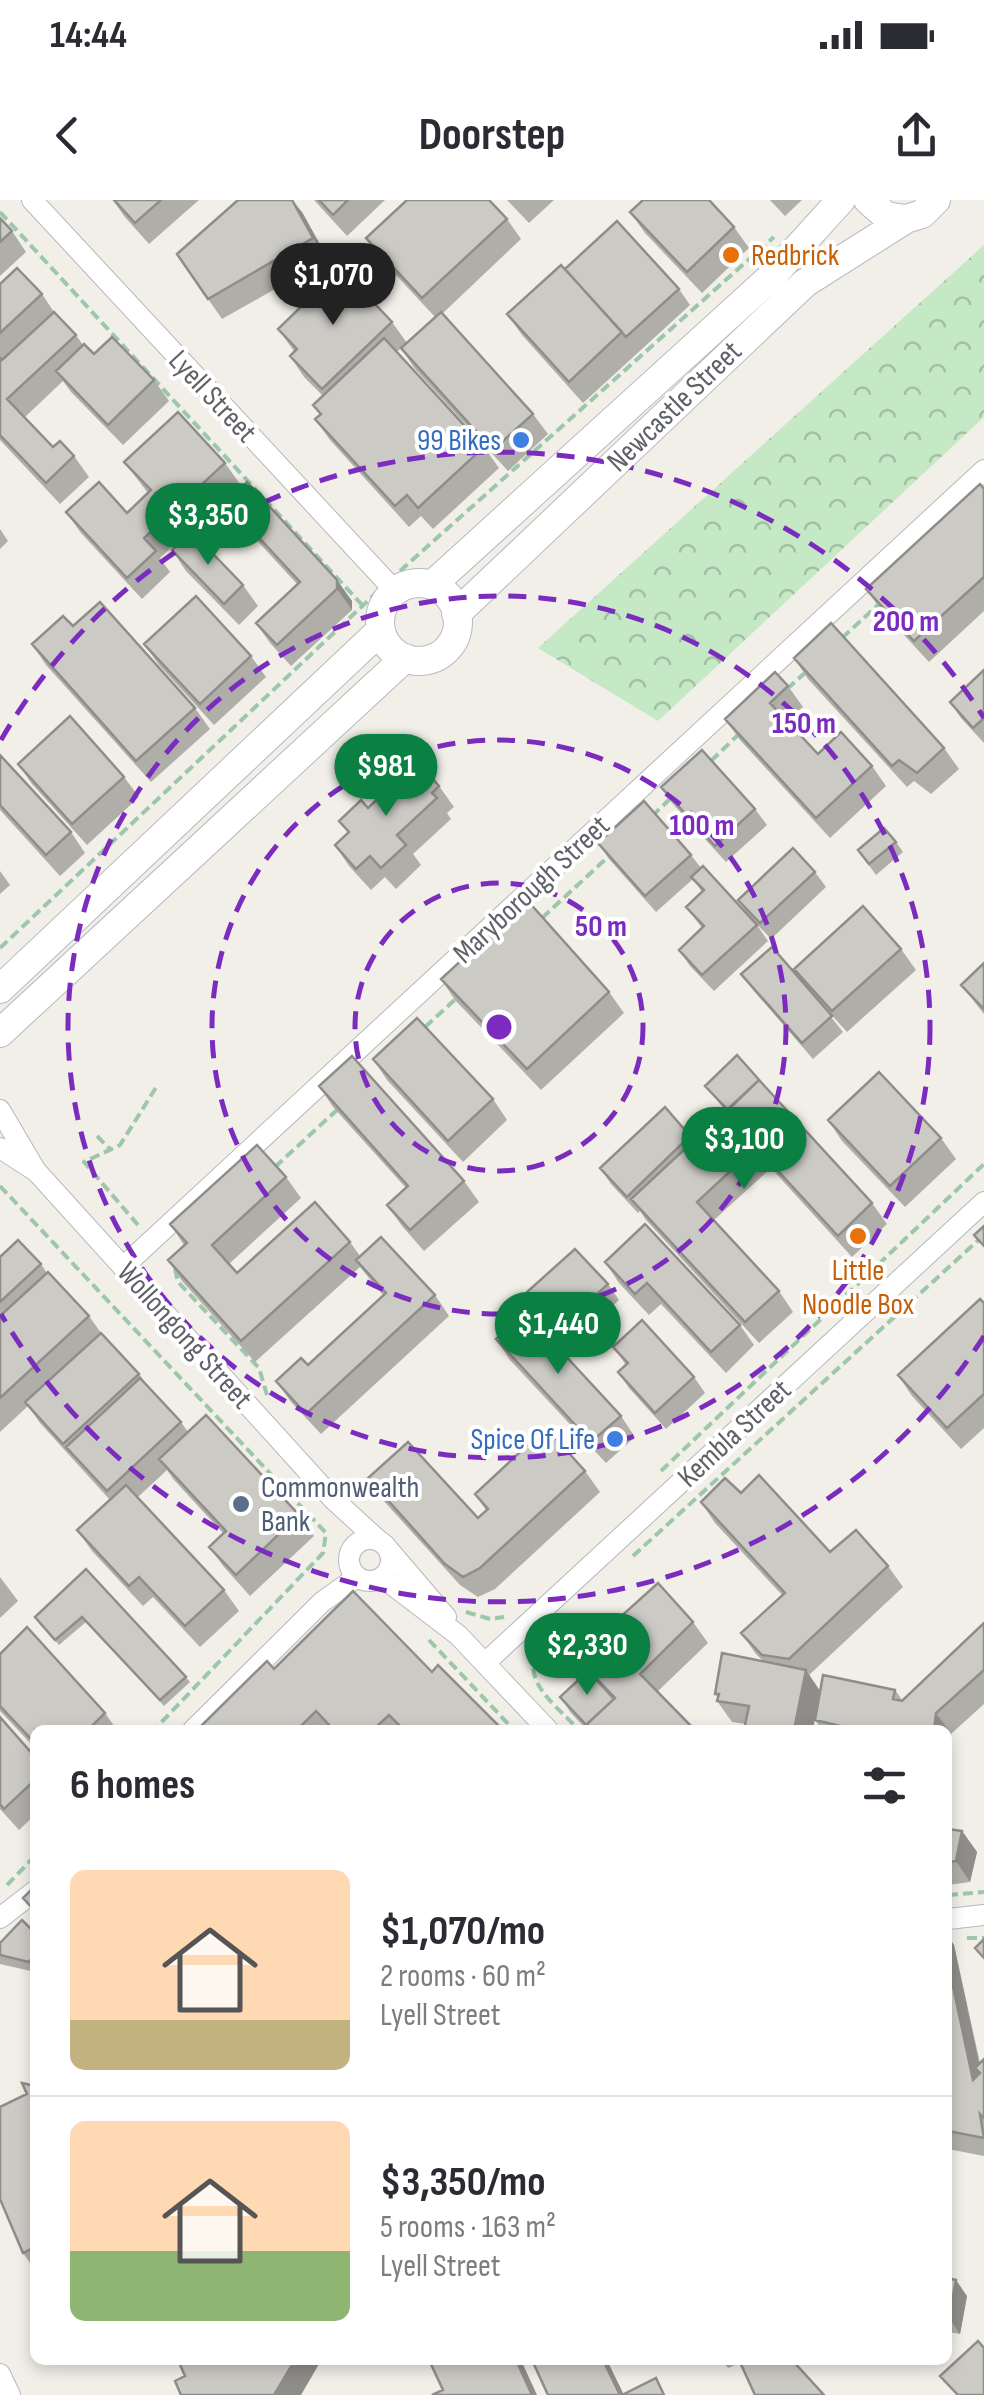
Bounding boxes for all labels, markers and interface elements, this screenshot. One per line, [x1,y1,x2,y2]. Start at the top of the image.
text: 14:44 [50,13,127,58]
icon: back [40,108,95,163]
text: Doorstep [419,108,565,163]
icon: share [889,108,944,163]
place label: Redbrick [751,238,840,274]
pin: $1,070 [252,243,414,328]
marker: Redbrick [720,244,742,266]
text: $1,070 [292,256,374,295]
street label: Newcastle Street [600,334,749,480]
street label: Lyell Street [161,343,264,450]
place label: 99 Bikes [417,423,501,459]
marker: 99 Bikes [510,429,532,451]
pin: $3,350 [127,483,289,568]
text: $3,350 [167,496,249,535]
text: 200 m [873,604,939,640]
text: 150 m [772,706,836,742]
pin: $981 [327,734,445,819]
text: $981 [356,747,416,786]
street label: Maryborough Street [446,808,617,971]
text: 100 m [670,808,734,844]
text: 50 m [575,909,627,945]
centre of rings [481,1009,517,1045]
pin: $3,100 [663,1107,825,1192]
text: $3,100 [703,1120,785,1159]
marker: Little Noodle Box [847,1225,869,1247]
place label: Little Noodle Box [802,1253,914,1323]
street label: Wollongong Street [109,1255,260,1416]
pin: $1,440 [477,1292,639,1377]
text: $1,440 [517,1305,599,1344]
street label: Kembla Street [670,1372,799,1495]
place label: Spice Of Life [470,1422,595,1458]
marker: Spice Of Life [604,1428,626,1450]
place label: Commonwealth Bank [261,1470,419,1540]
marker: Commonwealth Bank [230,1493,252,1515]
pin: $2,330 [506,1613,668,1698]
text: $2,330 [546,1626,628,1665]
icon: filters [857,1758,912,1813]
text: 6 homes [70,1760,195,1811]
text: $1,070/mo [380,1906,545,1957]
icon: home [150,1910,270,2030]
text: 2 rooms · 60 m² [380,1957,546,1996]
text: Lyell Street [380,1996,501,2035]
text: $3,350/mo [380,2157,546,2208]
icon: home [150,2161,270,2281]
text: 5 rooms · 163 m² [380,2208,556,2247]
text: Lyell Street [380,2247,501,2286]

